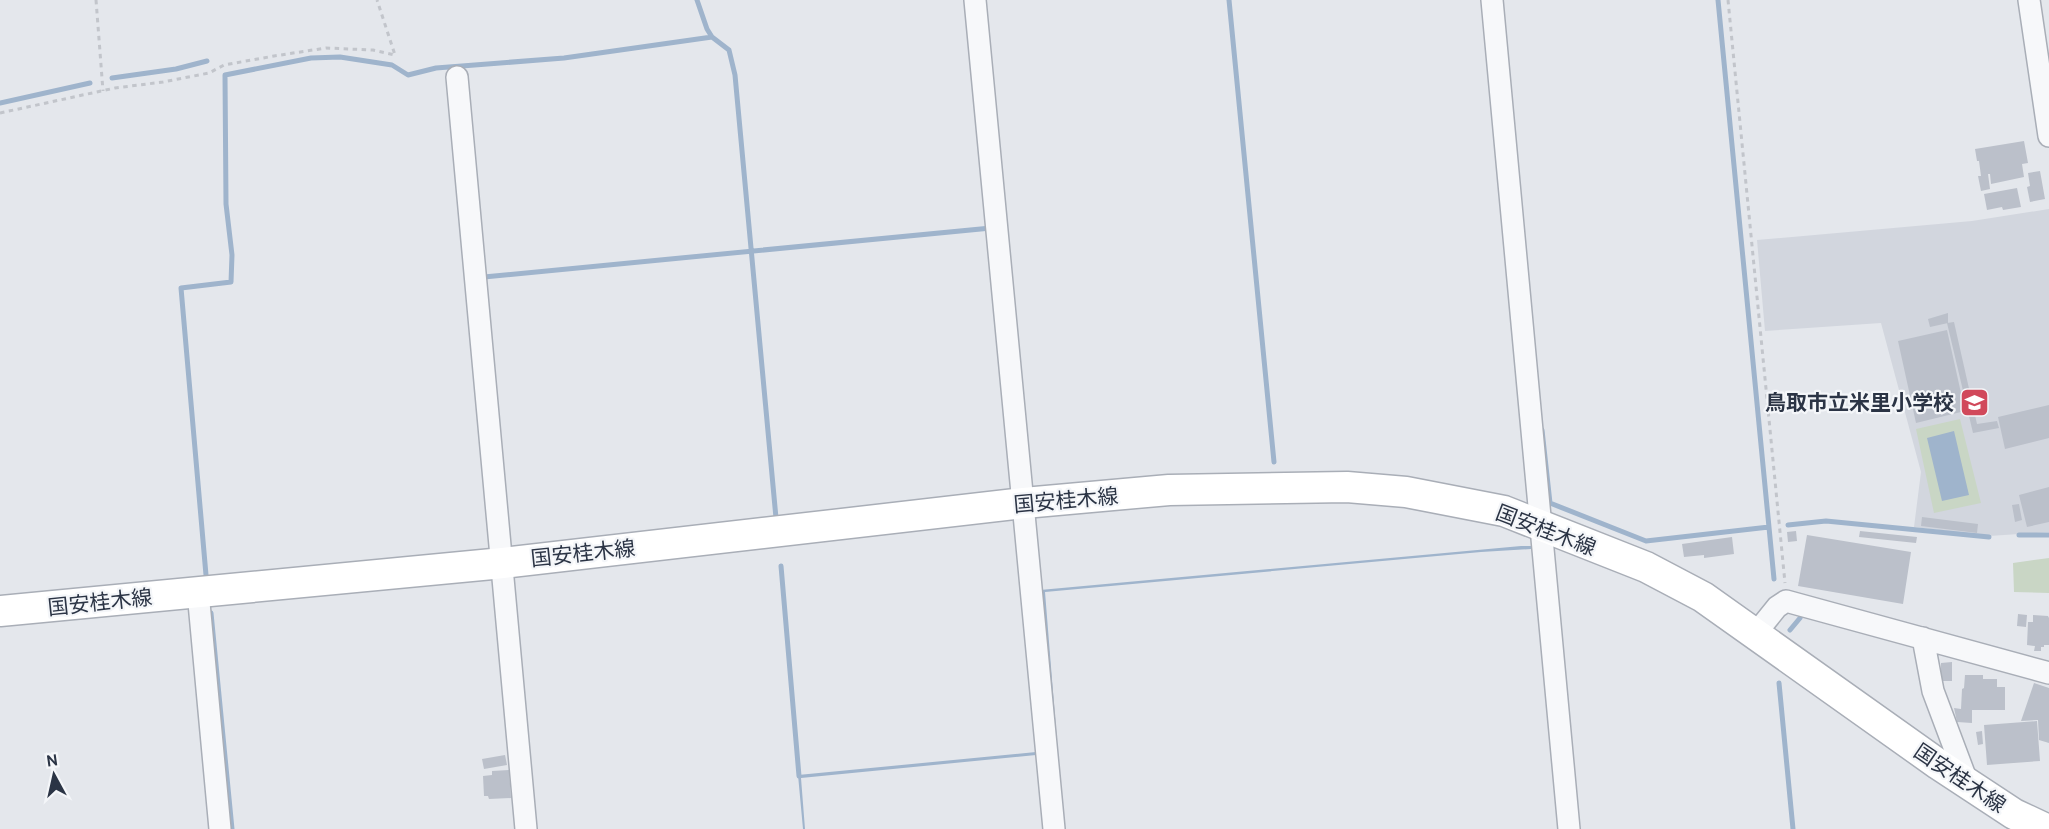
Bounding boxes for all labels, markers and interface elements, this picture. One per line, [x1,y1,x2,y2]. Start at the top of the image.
school or university icon: 鳥取市立米里小学校 [1959,386,1991,418]
place label: 鳥取市立米里小学校 [1765,390,1954,415]
street label: 国安桂木線 [1013,483,1119,517]
street label: 国安桂木線 [1493,500,1599,560]
street label: 国安桂木線 [529,535,637,571]
street label: 国安桂木線 [46,584,154,620]
street label: 国安桂木線 [1909,738,2011,818]
north arrow [24,745,84,805]
text: N [45,750,59,771]

